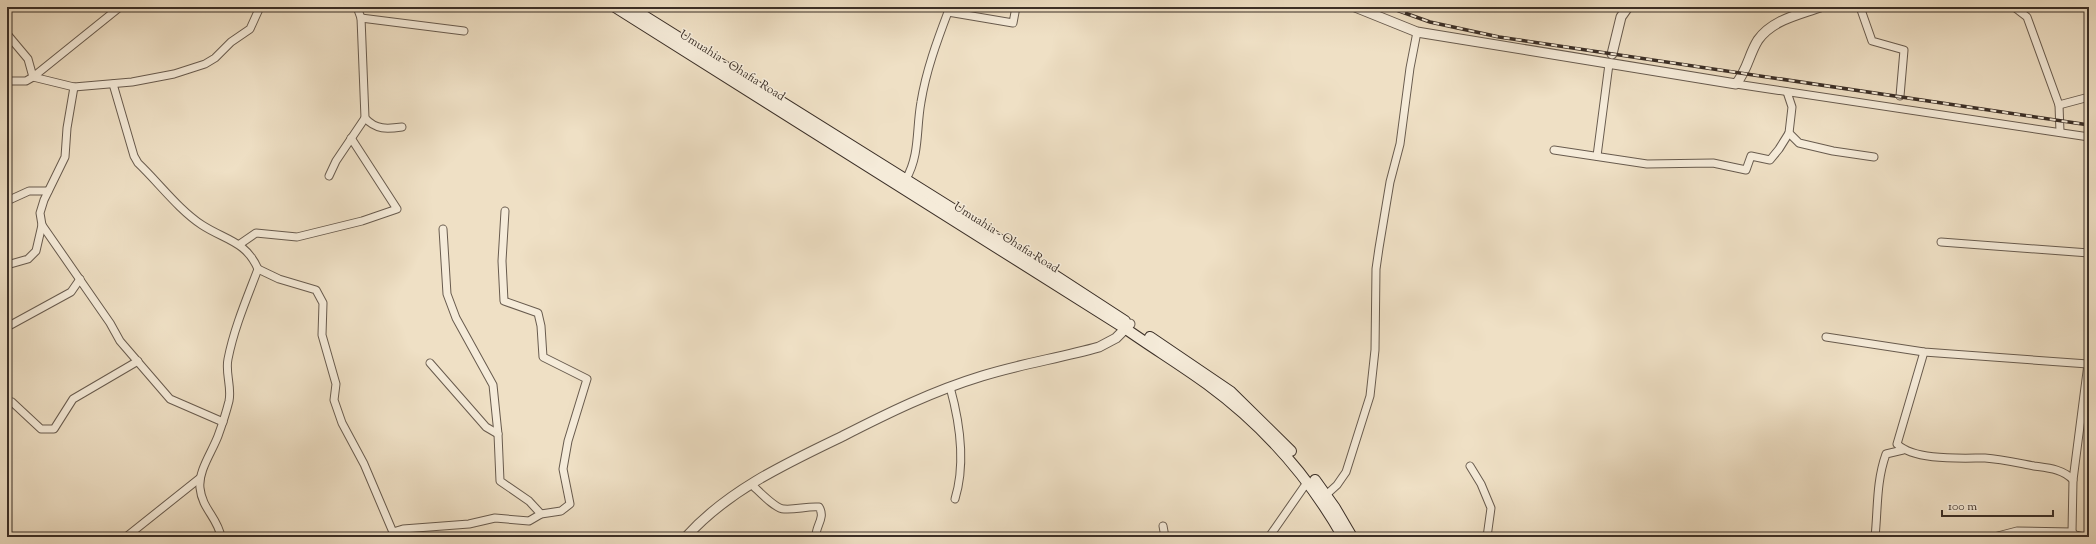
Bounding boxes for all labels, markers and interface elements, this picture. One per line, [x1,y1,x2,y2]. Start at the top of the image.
street label: Umuahia - Ohafia Road [676,26,789,106]
street label: Umuahia - Ohafia Road [950,198,1063,278]
scale bar [1942,492,2053,518]
text: 100 m [1948,498,1977,516]

